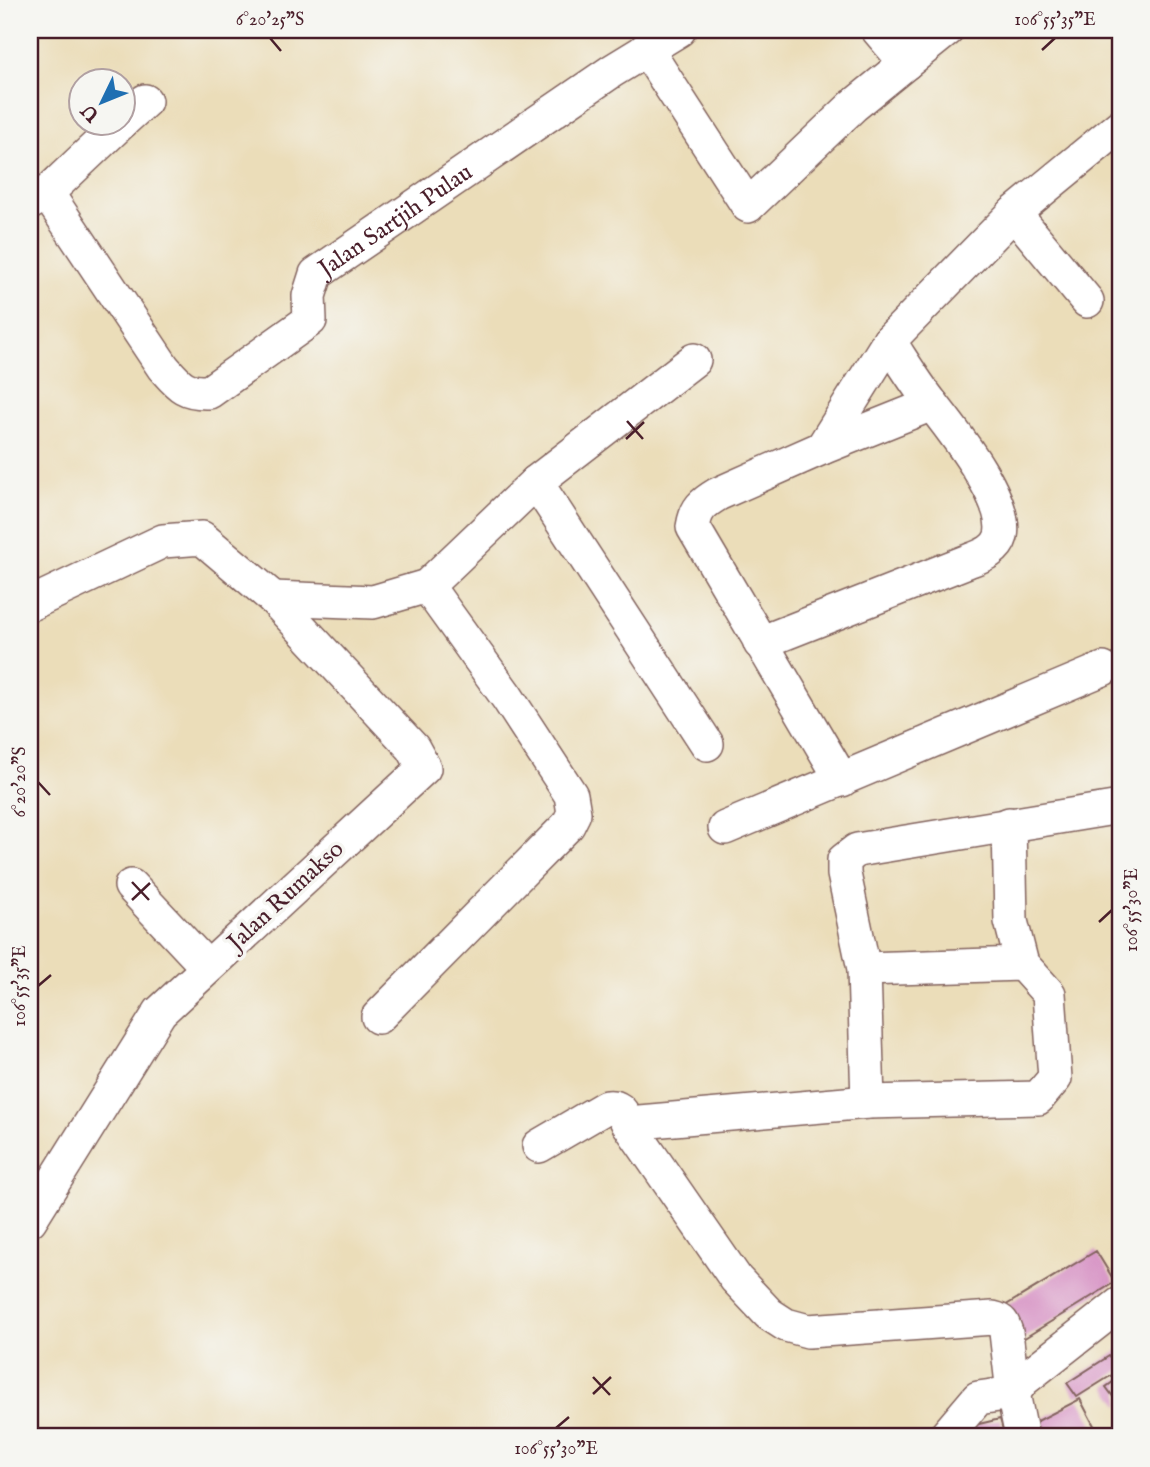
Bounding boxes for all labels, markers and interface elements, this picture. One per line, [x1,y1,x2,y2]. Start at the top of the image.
text: 6°20'25"S [236,9,304,32]
text: 106°55'35"E [1014,9,1096,32]
north arrow [66,66,136,136]
text: U [76,97,106,127]
street label: Jalan Sartjih Pulau [310,157,479,286]
text: 6°20'20"S [9,746,32,818]
street label: Jalan Rumakso [219,834,351,960]
text: 106°55'30"E [1121,868,1144,952]
text: 106°55'35"E [9,945,32,1027]
text: 106°55'30"E [514,1438,598,1461]

